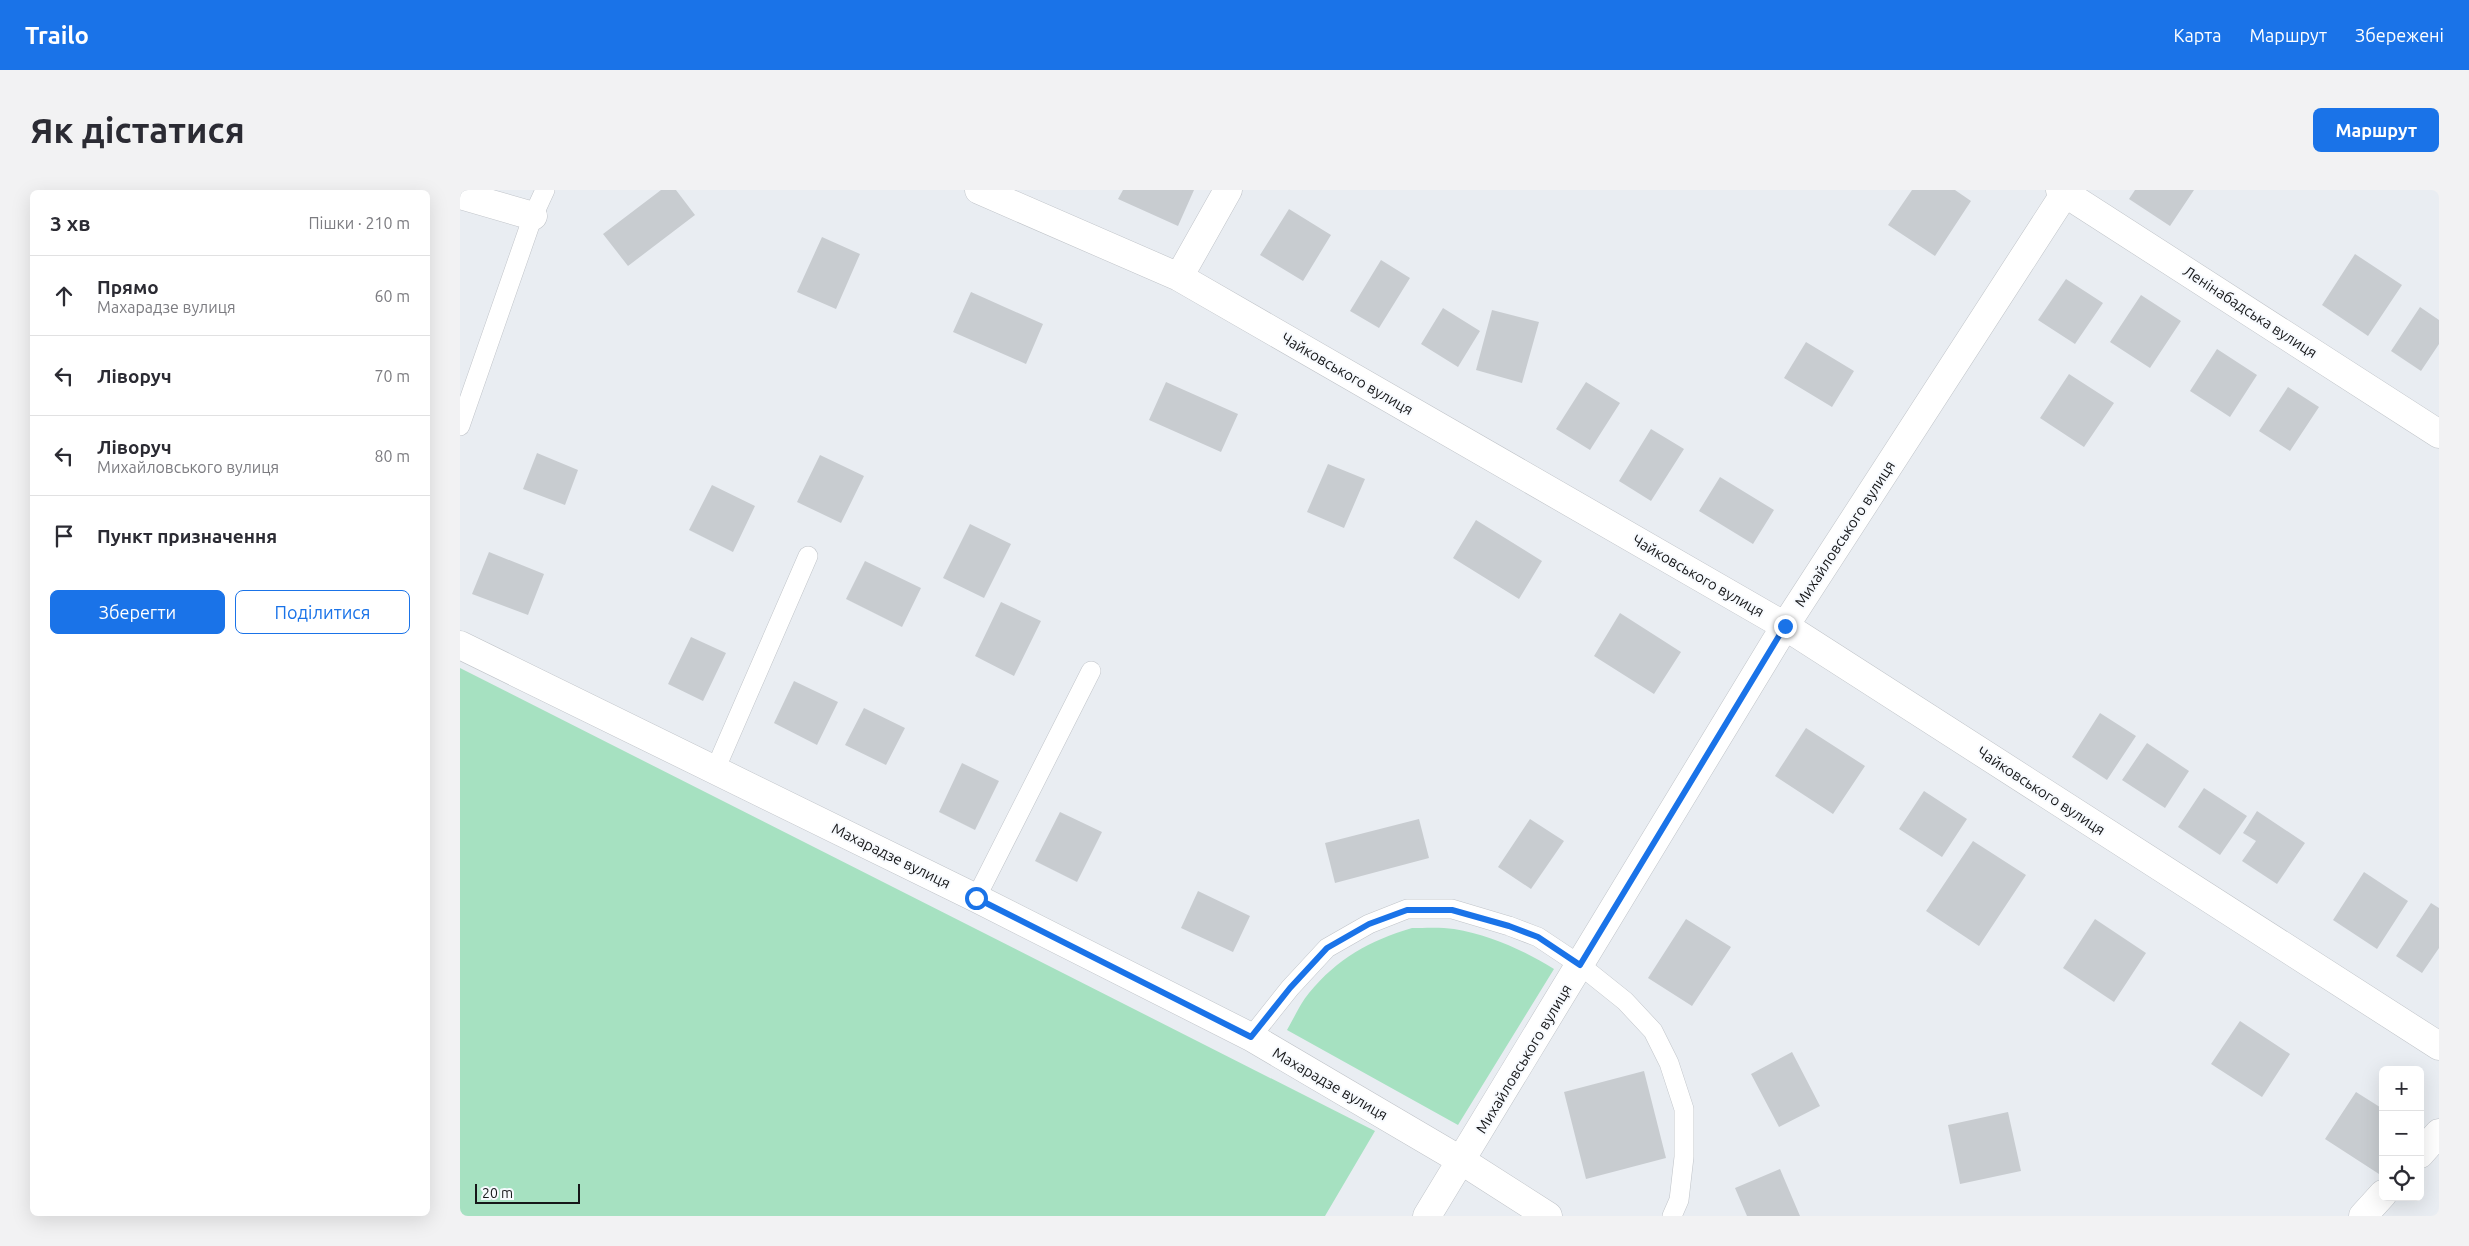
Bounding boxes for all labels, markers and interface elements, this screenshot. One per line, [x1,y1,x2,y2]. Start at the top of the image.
text: Trailo [25,22,89,49]
text: Карта [2173,25,2221,45]
text: Маршрут [2249,25,2327,45]
text: Збережені [2355,25,2444,45]
button: Маршрут [2313,108,2439,152]
text: Як дістатися [30,110,245,150]
text: 3 хв [50,211,91,235]
text: Пішки · 210 m [309,214,410,232]
street label: Ленінабадська вулиця [2180,262,2320,361]
text: Прямо [97,276,159,298]
icon: ahead [50,282,78,310]
text: 60 m [374,287,410,305]
text: Махарадзе вулиця [97,298,236,316]
street label: Чайковського вулиця [1278,329,1416,418]
icon: left [50,362,78,390]
text: Ліворуч [97,365,171,387]
text: 70 m [374,367,410,385]
text: Ліворуч [97,436,171,458]
icon: left [50,442,78,470]
text: 80 m [374,447,410,465]
street label: Михайловського вулиця [1791,457,1898,610]
text: Михайловського вулиця [97,458,279,476]
icon: arrive [50,522,78,550]
text: Пункт призначення [97,525,277,547]
street label: Чайковського вулиця [1629,531,1767,620]
button: Зберегти [50,590,225,634]
button: Поділитися [235,590,410,634]
route end [1774,615,1797,638]
street label: Чайковського вулиця [1974,743,2108,838]
street label: Махарадзе вулиця [829,819,953,892]
route start [965,887,988,910]
street label: Михайловського вулиця [1472,981,1575,1136]
street label: Махарадзе вулиця [1270,1044,1391,1123]
map controls [2379,1066,2424,1201]
button: + [2379,1066,2424,1111]
button: − [2379,1111,2424,1156]
button: locate [2379,1156,2424,1201]
scale bar [475,1181,580,1204]
text: 20 m [482,1185,513,1201]

